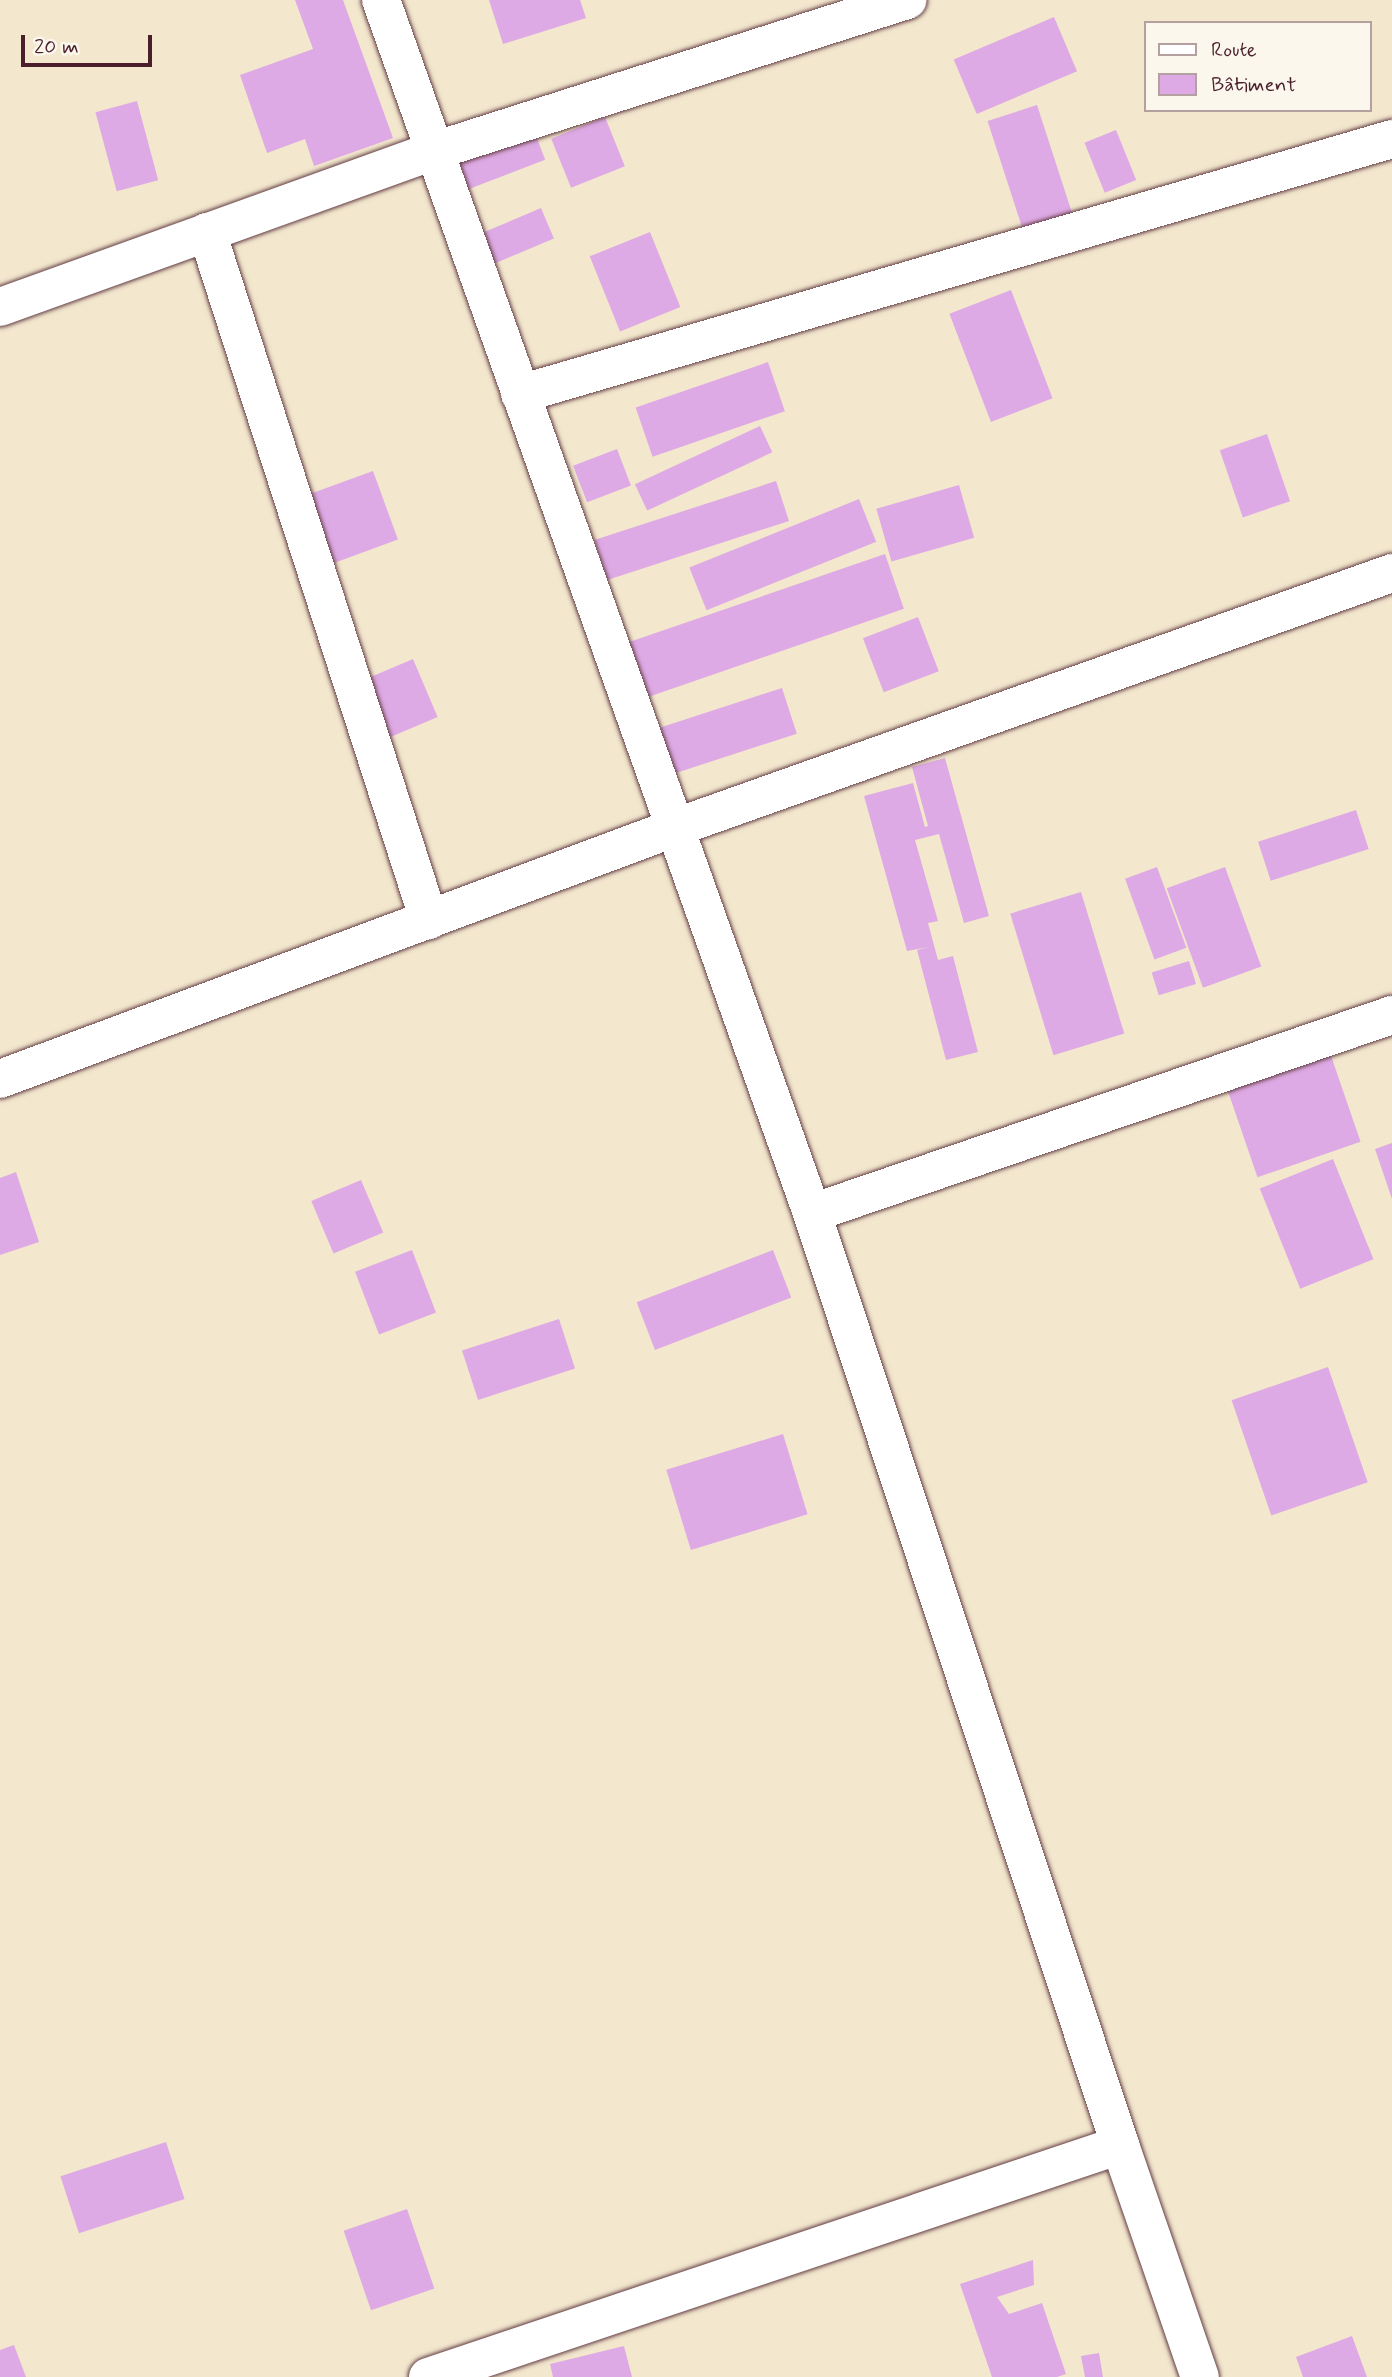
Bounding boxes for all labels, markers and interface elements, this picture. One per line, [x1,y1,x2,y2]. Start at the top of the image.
scale bar [24,21,156,65]
legend [1144,21,1371,112]
text: 20 m [34,33,79,61]
text: Route [1211,36,1257,64]
text: Bâtiment [1211,71,1296,99]

